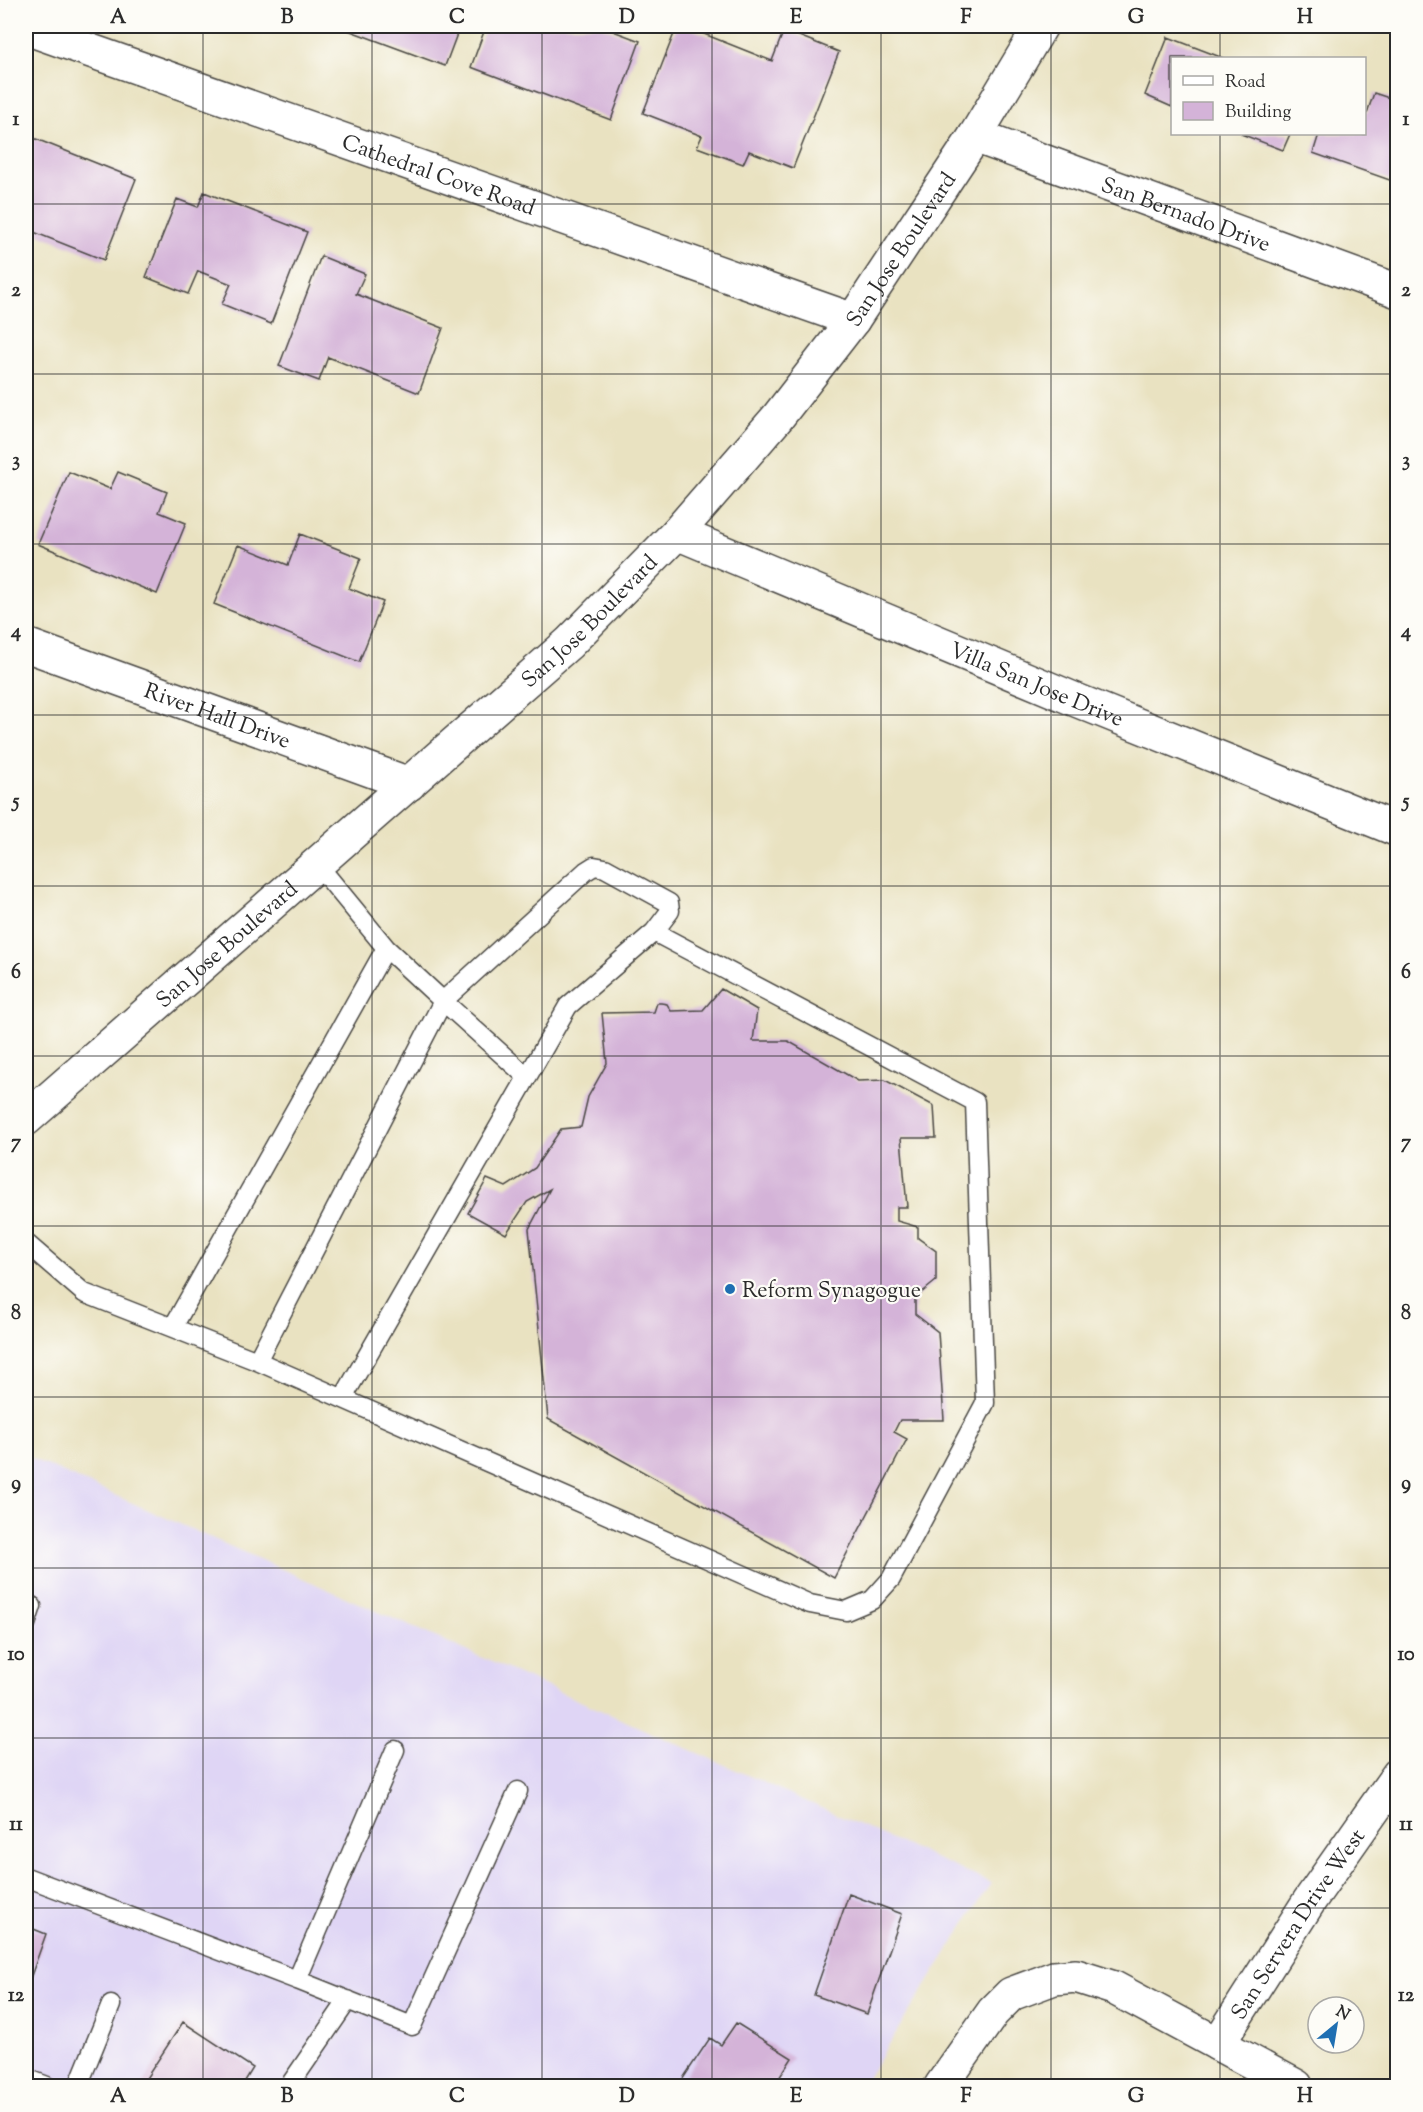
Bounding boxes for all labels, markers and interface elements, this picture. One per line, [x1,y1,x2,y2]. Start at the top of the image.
text: A [110,4,127,33]
text: B [281,4,294,33]
text: C [449,4,465,33]
text: D [619,4,635,33]
text: E [790,4,803,33]
text: F [960,4,972,33]
text: G [1128,4,1145,33]
text: H [1297,4,1313,33]
legend [1171,57,1366,135]
text: Road [1225,70,1265,96]
text: Building [1225,100,1291,126]
text: 1 [13,106,20,135]
text: 1 [1403,106,1410,135]
street label: Cathedral Cove Road [337,128,539,226]
street label: San Jose Boulevard [840,167,966,334]
street label: San Bernado Drive [1096,171,1274,262]
text: 2 [11,277,21,306]
text: 2 [1401,277,1411,306]
text: 3 [12,447,20,476]
text: 3 [1402,447,1410,476]
street label: San Jose Boulevard [515,548,666,697]
text: 4 [10,618,21,647]
text: 4 [1400,618,1411,647]
street label: Villa San Jose Drive [944,636,1128,736]
street label: River Hall Drive [139,676,294,759]
text: 5 [11,788,20,817]
text: 5 [1401,788,1410,817]
street label: San Jose Boulevard [150,875,306,1017]
text: 6 [11,959,21,988]
text: 6 [1401,959,1411,988]
text: 7 [11,1129,22,1158]
text: 7 [1401,1129,1412,1158]
place label: Reform Synagogue [742,1276,921,1308]
marker: Reform Synagogue [723,1282,737,1296]
text: 8 [11,1300,21,1329]
text: 8 [1401,1300,1411,1329]
text: 9 [11,1470,21,1499]
text: 9 [1401,1470,1411,1499]
text: 10 [7,1641,25,1670]
text: 10 [1397,1641,1415,1670]
text: 11 [9,1811,23,1840]
text: 11 [1399,1811,1413,1840]
street label: San Servera Drive West [1224,1823,1375,2027]
text: 12 [8,1982,25,2011]
text: 12 [1398,1982,1415,2011]
north arrow [1306,1995,1366,2055]
text: N [1331,2001,1354,2027]
text: A [110,2083,127,2112]
text: B [281,2083,294,2112]
text: C [449,2083,465,2112]
text: D [619,2083,635,2112]
text: E [790,2083,803,2112]
text: F [960,2083,972,2112]
text: G [1128,2083,1145,2112]
text: H [1297,2083,1313,2112]

